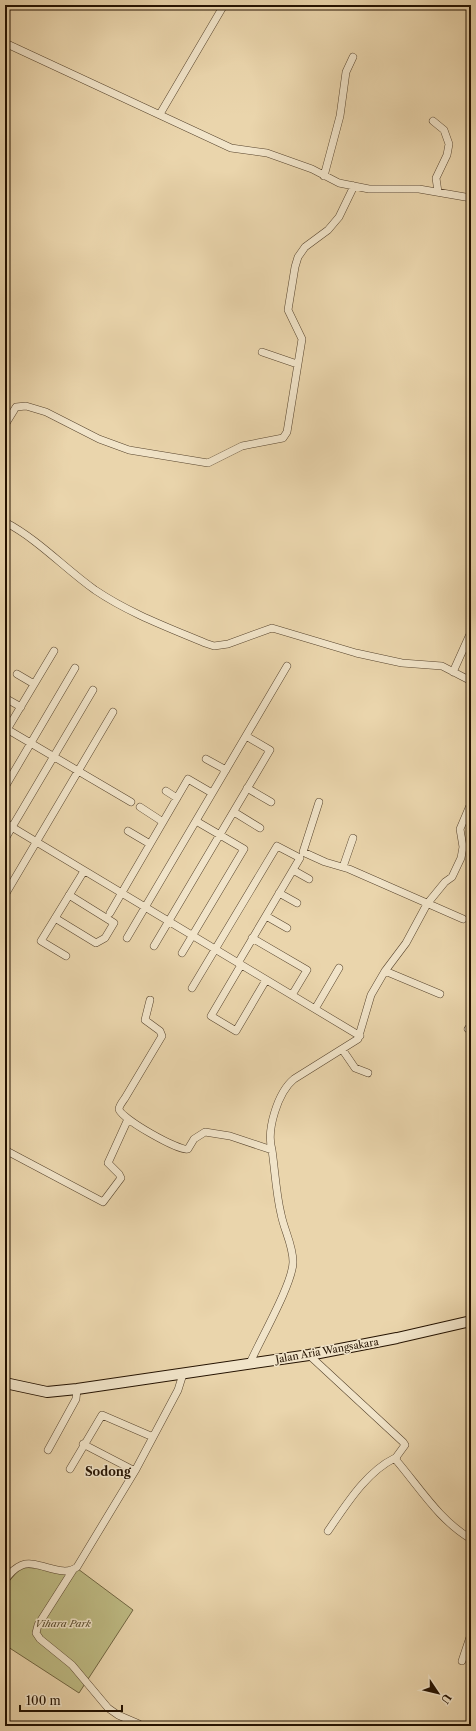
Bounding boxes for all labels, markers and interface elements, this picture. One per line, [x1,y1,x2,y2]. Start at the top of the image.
street label: Jalan Aria Wangsakara [273,1335,380,1366]
district label: Sodong [85,1464,132,1479]
park label: Vihara Park [35,1617,92,1630]
north arrow [418,1673,458,1713]
scale bar [20,1687,122,1713]
text: U [438,1691,454,1706]
text: 100 m [26,1693,61,1708]

